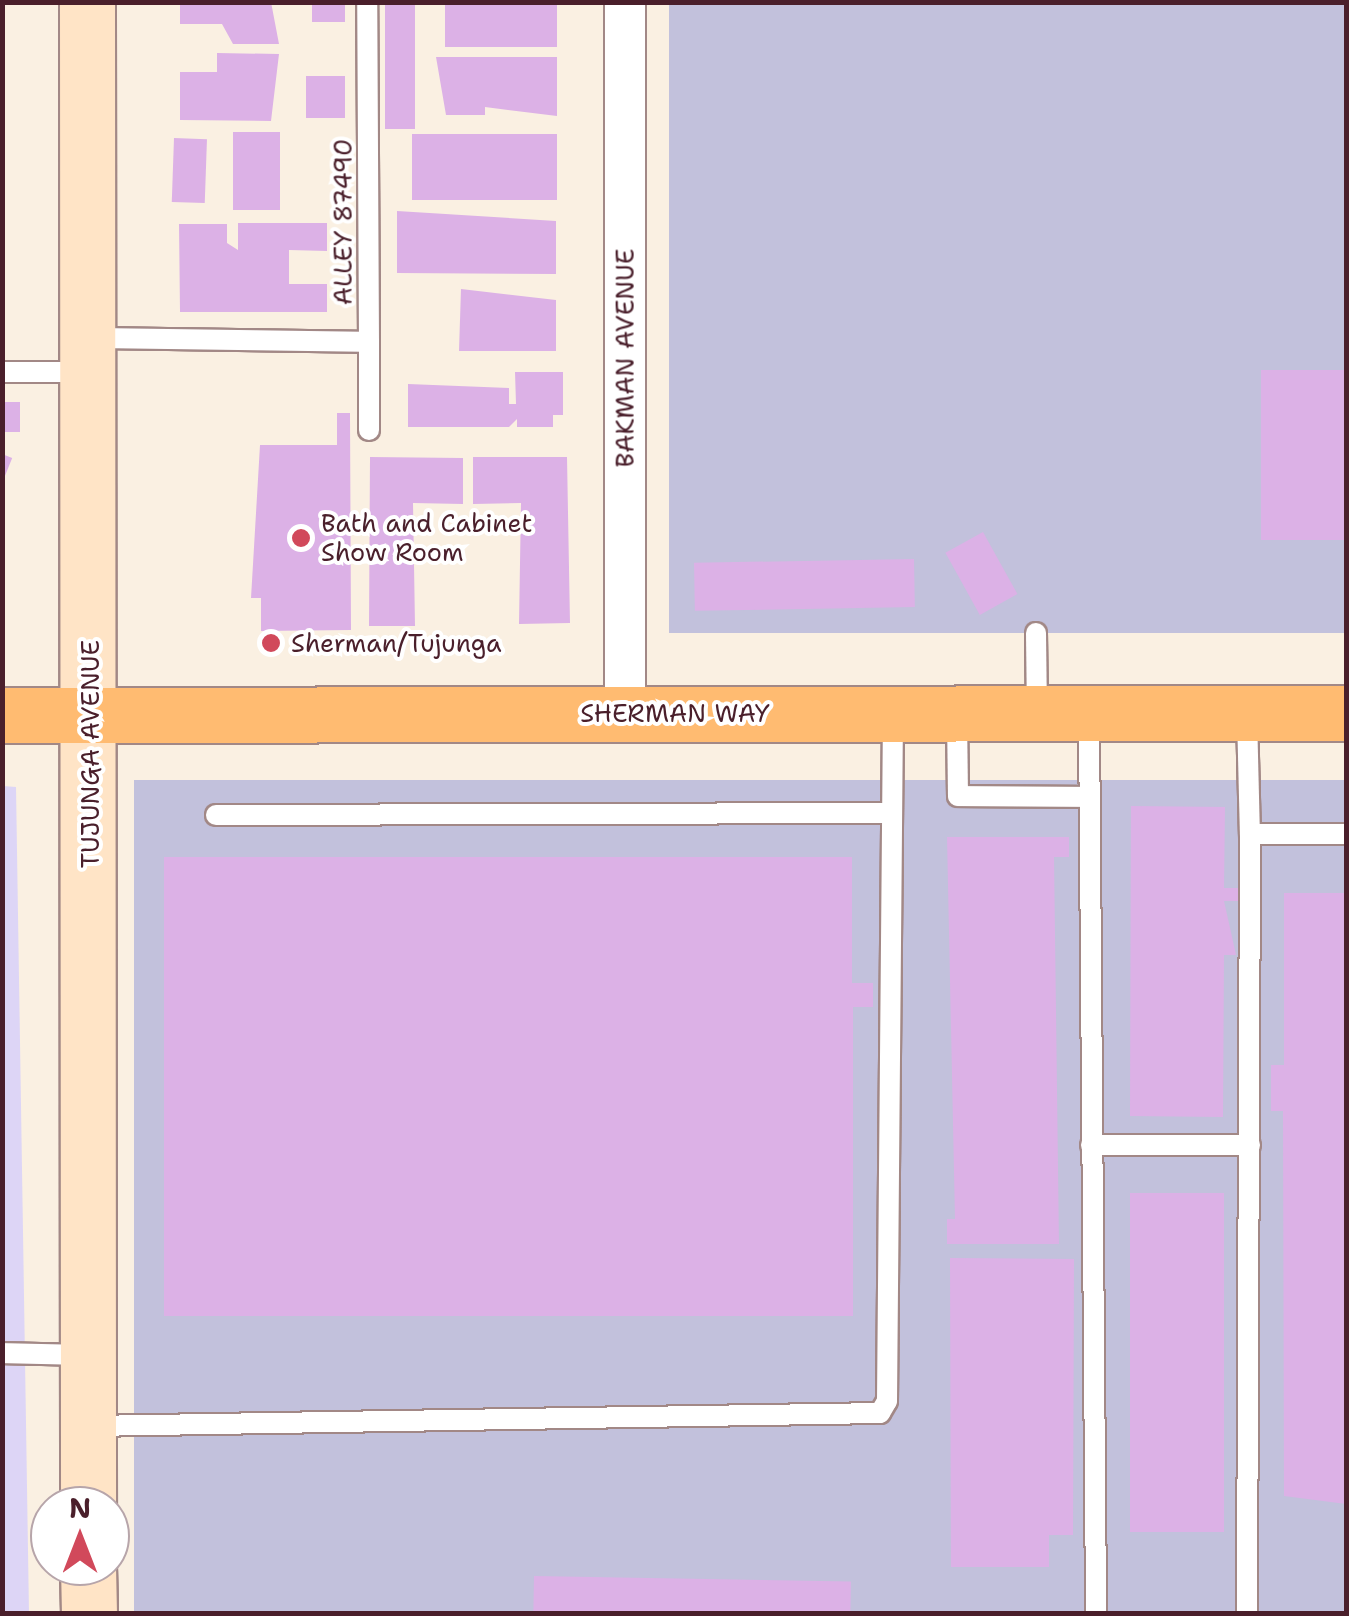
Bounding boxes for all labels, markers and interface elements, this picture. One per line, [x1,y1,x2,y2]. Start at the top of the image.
street label: ALLEY 87490 [328,139,358,305]
street label: BAKMAN AVENUE [610,249,640,467]
place label: Bath and Cabinet Show Room [321,509,532,568]
marker: Bath and Cabinet Show Room [290,527,312,549]
place label: Sherman/Tujunga [291,628,502,658]
marker: Sherman/Tujunga [260,632,282,654]
street label: TUJUNGA AVENUE [75,640,105,868]
street label: SHERMAN WAY [580,698,770,728]
north arrow [30,1486,130,1586]
text: N [69,1489,91,1527]

